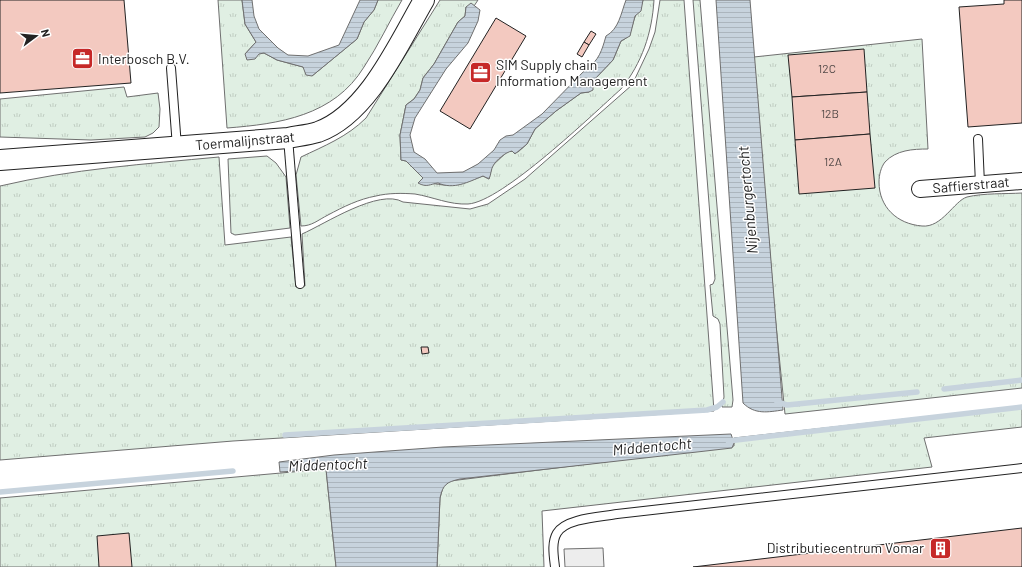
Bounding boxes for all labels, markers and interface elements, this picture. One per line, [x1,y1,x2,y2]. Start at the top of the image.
north arrow [16,16,56,56]
text: N [39,28,53,38]
office icon: Interbosch B.V. [70,46,96,72]
place label: Interbosch B.V. [98,50,190,67]
place label: SIM Supply chain Information Management [496,56,648,89]
office icon: SIM Supply chain Information Management [467,60,493,86]
house number: 12C [818,61,836,75]
house number: 12B [821,106,839,120]
street label: Toermalijnstraat [194,128,295,153]
water label: Nijenburgertocht [733,145,761,255]
house number: 12A [824,154,842,168]
street label: Saffierstraat [932,173,1010,196]
water label: Middentocht [612,434,693,458]
water label: Middentocht [288,454,369,474]
building icon: Distributiecentrum Vomar [927,535,953,561]
place label: Distributiecentrum Vomar [767,539,924,556]

